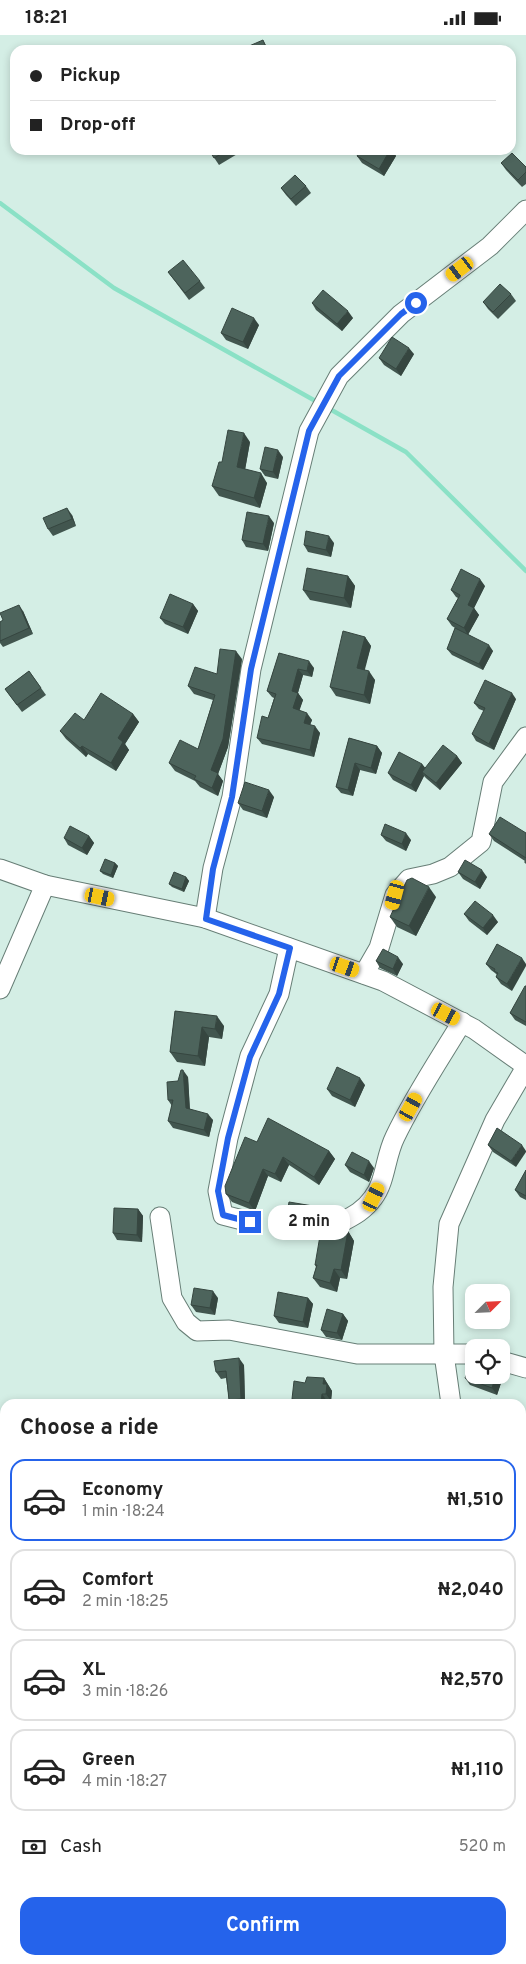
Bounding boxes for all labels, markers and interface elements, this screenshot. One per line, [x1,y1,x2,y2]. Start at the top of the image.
text: 18:21 [25,6,68,30]
text: Pickup [60,64,120,88]
text: Drop-off [60,113,135,137]
car [443,254,476,284]
route start [405,292,427,314]
car [383,879,406,911]
car [83,887,116,907]
car [328,955,361,979]
car [429,1001,462,1027]
car [397,1090,424,1124]
car [360,1180,387,1214]
callout: 2 min [268,1205,350,1239]
route end [239,1211,261,1233]
text: 2 min [288,1212,330,1232]
north arrow [465,1284,510,1329]
map controls [465,1284,510,1384]
button: locate [465,1339,510,1384]
text: Choose a ride [20,1415,158,1442]
icon: car [22,1478,67,1523]
text: Economy [82,1478,163,1502]
text: ₦1,510 [447,1488,504,1512]
text: 1 min · 18:24 [82,1502,165,1522]
icon: car [22,1568,67,1613]
text: Comfort [82,1568,154,1592]
text: ₦2,040 [438,1578,504,1602]
text: 2 min · 18:25 [82,1592,169,1612]
icon: car [22,1658,67,1703]
text: XL [82,1658,105,1682]
text: ₦2,570 [441,1668,504,1692]
text: 3 min · 18:26 [82,1682,168,1702]
icon: car [22,1748,67,1793]
text: Green [82,1748,135,1772]
text: ₦1,110 [451,1758,504,1782]
text: 4 min · 18:27 [82,1772,167,1792]
icon: cash [20,1833,48,1861]
text: Cash [60,1835,102,1859]
text: 520 m [459,1837,506,1857]
button: Confirm [20,1897,506,1955]

